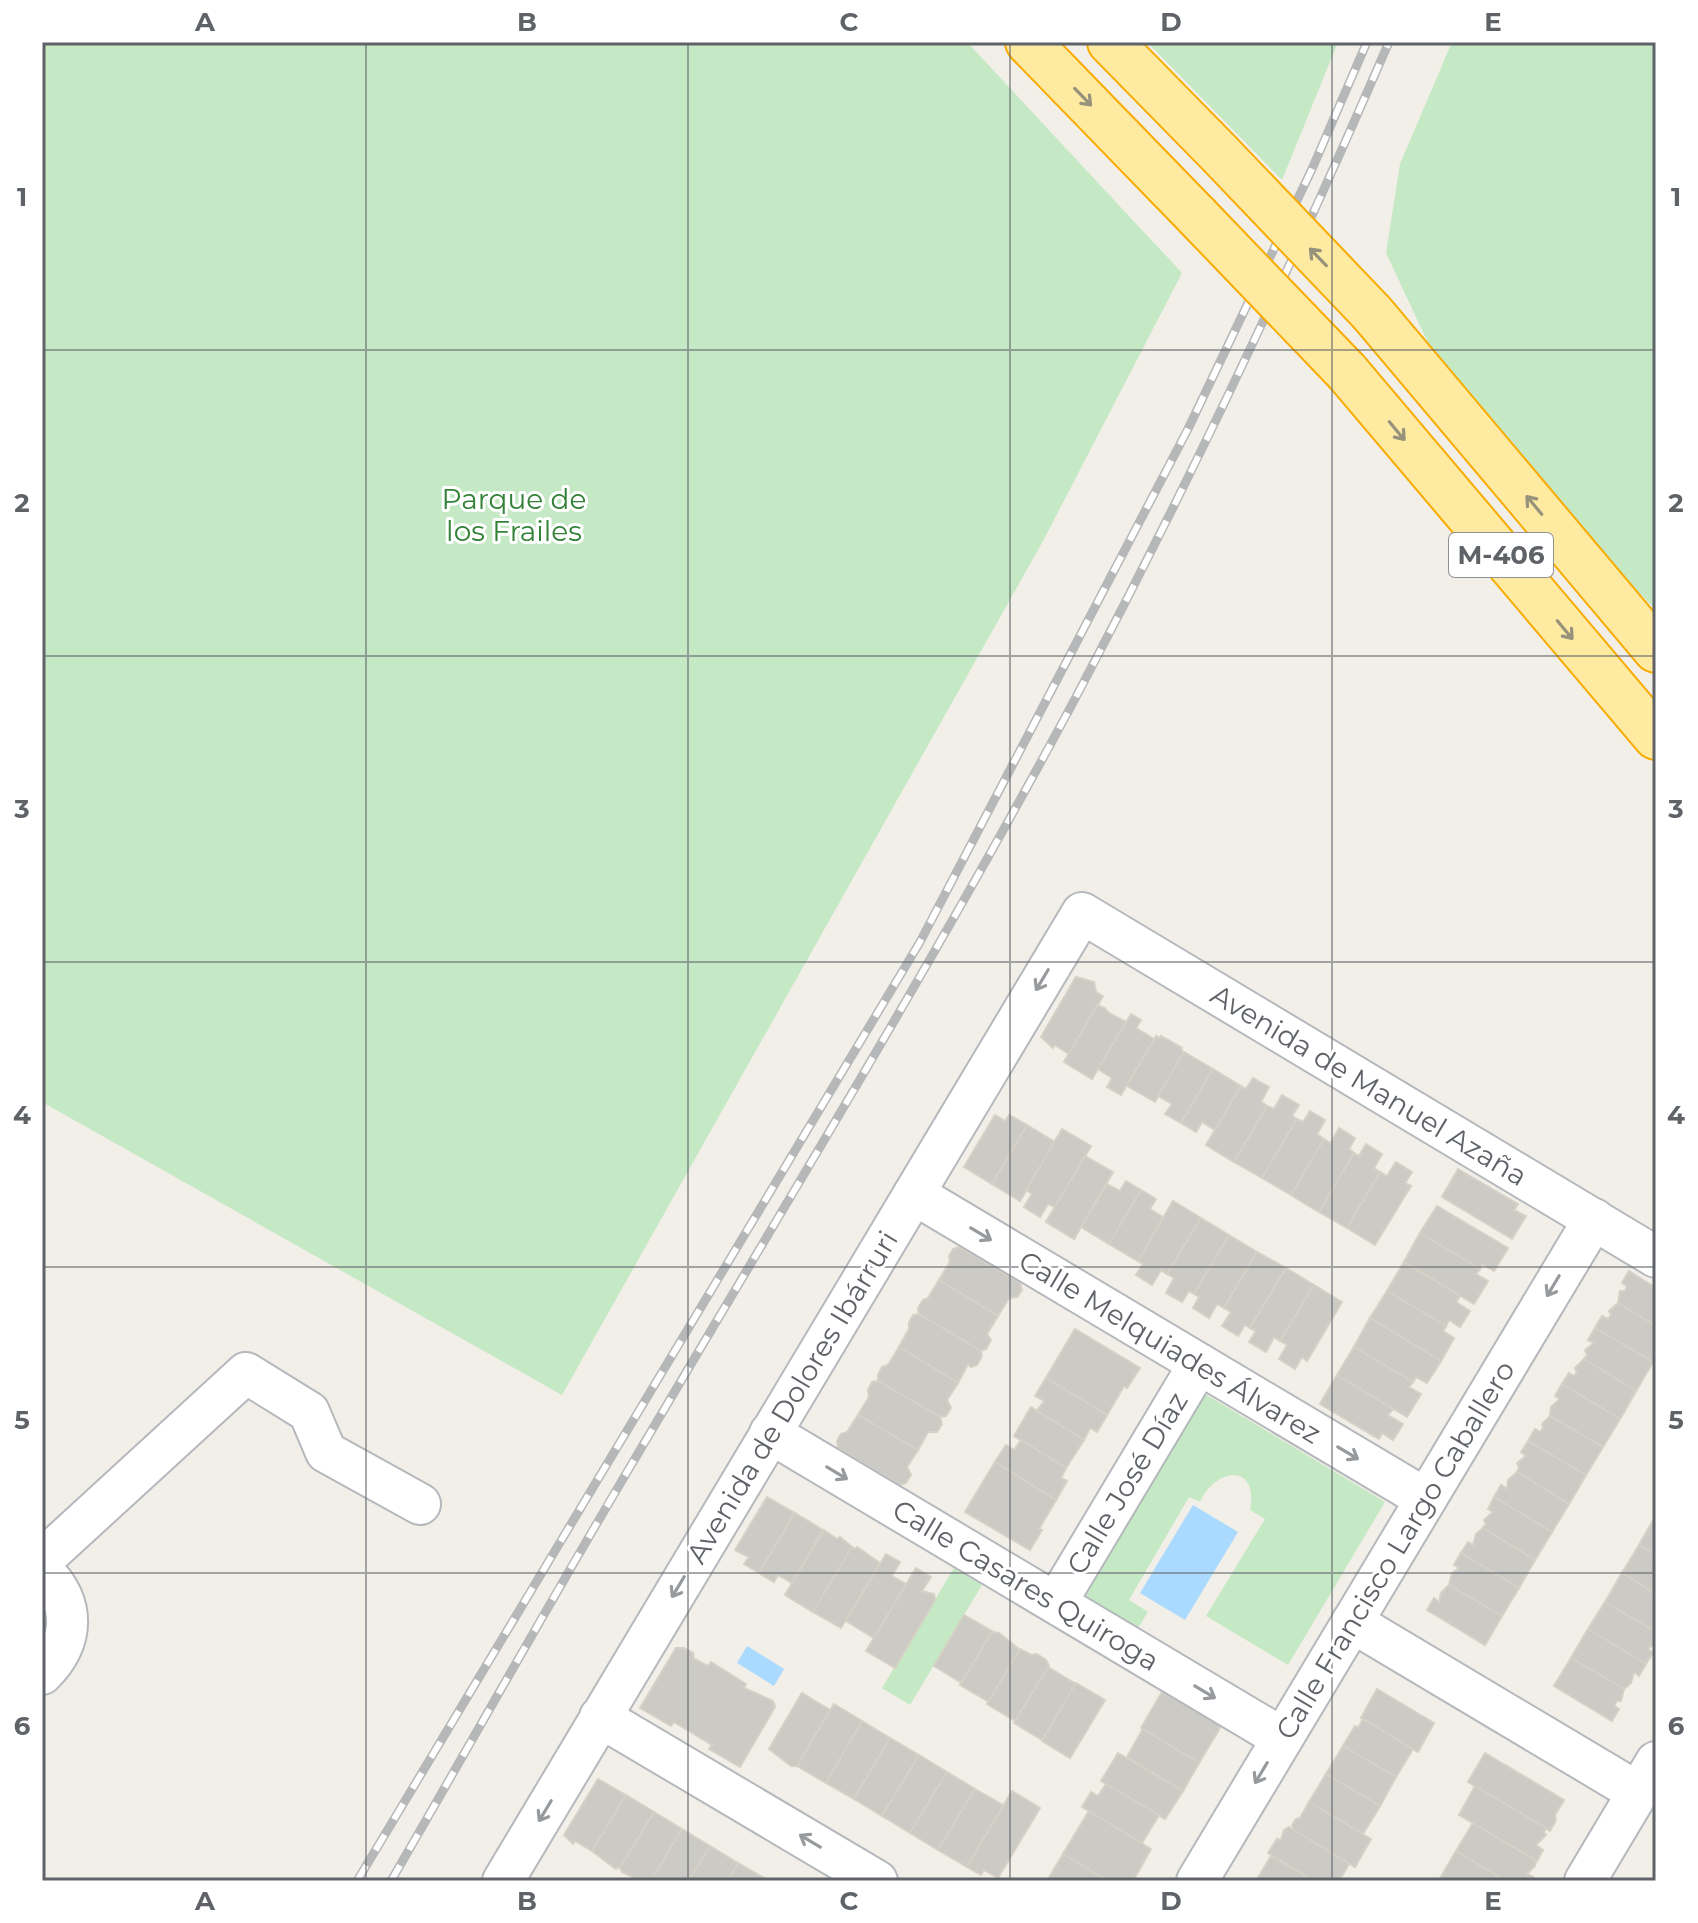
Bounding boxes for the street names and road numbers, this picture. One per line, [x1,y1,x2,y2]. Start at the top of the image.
road number: M-406 [1449,533,1553,577]
street label: Avenida de Manuel Azaña [1205,977,1533,1193]
street label: Avenida de Dolores Ibárruri [679,1225,905,1569]
street label: Calle Melquiades Álvarez [1013,1243,1327,1451]
street label: Calle Francisco Largo Caballero [1268,1355,1522,1745]
street label: Calle José Díaz [1059,1386,1195,1580]
street label: Calle Casares Quiroga [887,1492,1165,1678]

